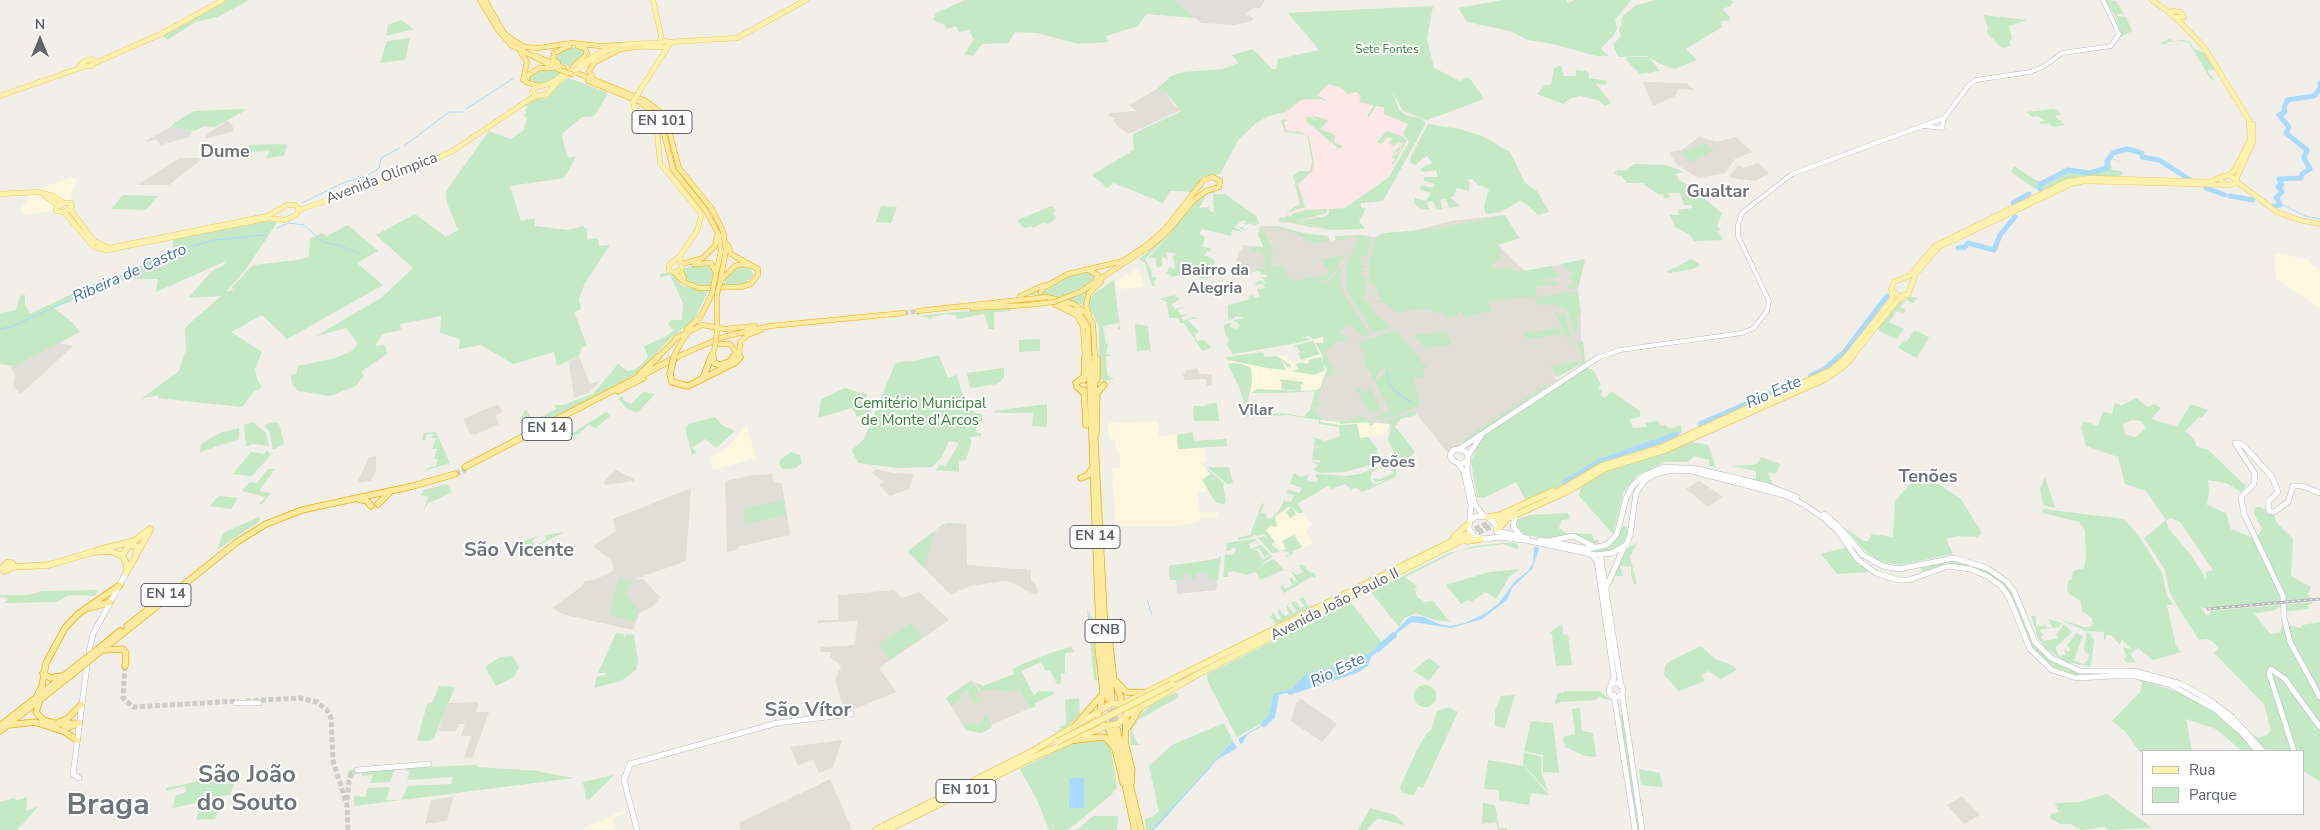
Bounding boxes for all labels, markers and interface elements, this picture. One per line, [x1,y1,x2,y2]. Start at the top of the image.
north arrow [15,15,65,65]
text: N [35,15,45,34]
park label: Sete Fontes [1355,43,1419,57]
road number: EN 101 [632,110,692,134]
district label: Dume [200,142,250,164]
street label: Avenida Olímpica [324,149,440,209]
district label: Gualtar [1687,182,1749,204]
water label: Ribeira de Castro [70,240,190,308]
district label: Bairro da Alegria [1181,261,1249,299]
water label: Rio Este [1743,372,1805,414]
park label: Cemitério Municipal de Monte d'Arcos [854,395,986,430]
district label: Vilar [1238,401,1274,421]
road number: EN 14 [522,418,572,440]
district label: Peões [1371,453,1415,473]
district label: Tenões [1899,467,1957,489]
road number: EN 14 [1070,526,1120,548]
district label: São Vicente [464,539,574,563]
street label: Avenida João Paulo II [1268,565,1402,645]
road number: EN 14 [141,584,191,606]
road number: CNB [1085,620,1125,642]
water label: Rio Este [1308,650,1368,692]
district label: São Vítor [765,699,851,723]
legend [2142,750,2305,815]
text: Rua [2189,760,2215,780]
district label: São João do Souto [197,762,297,818]
road number: EN 101 [936,779,996,802]
text: Parque [2189,785,2237,805]
district label: Braga [66,789,150,825]

